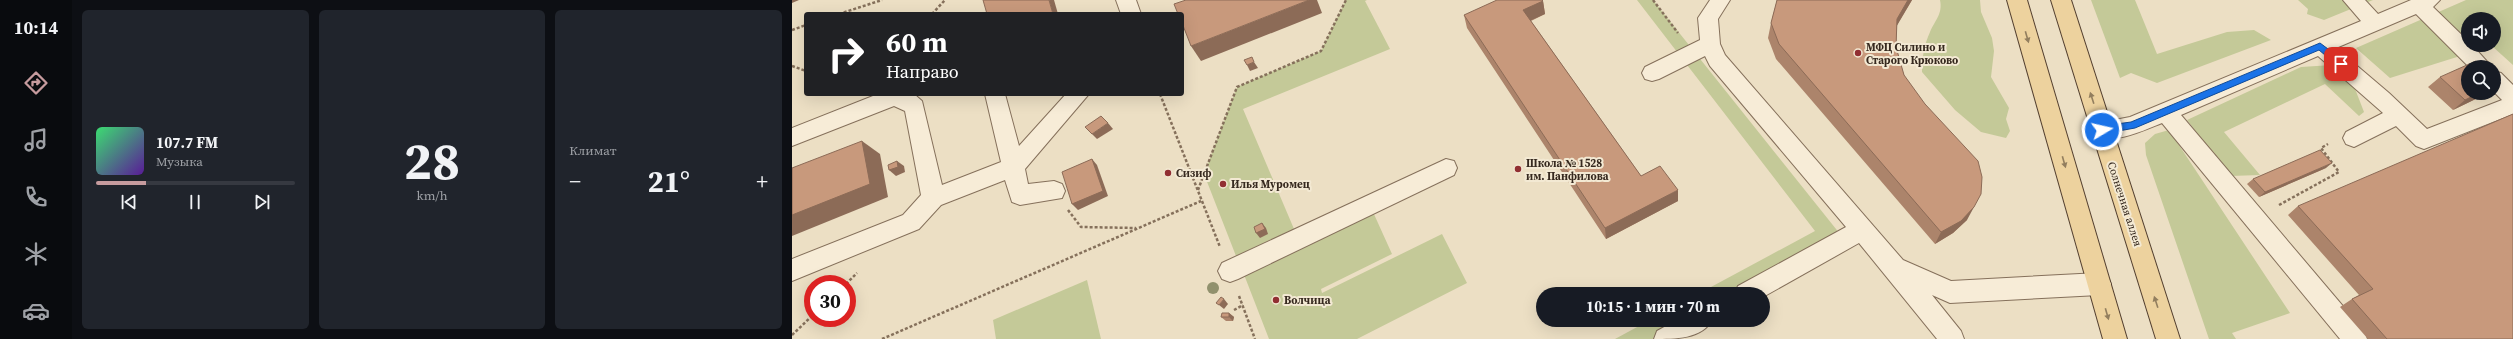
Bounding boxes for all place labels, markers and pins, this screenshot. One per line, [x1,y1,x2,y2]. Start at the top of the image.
place label: МФЦ Силино и Старого Крюково [1866,40,1958,68]
pin [2324,47,2358,81]
marker: МФЦ Силино и Старого Крюково [1853,48,1863,58]
place label: Школа № 1528 им. Панфилова [1526,156,1609,184]
marker: Школа № 1528 им. Панфилова [1513,164,1523,174]
place label: Сизиф [1176,166,1211,181]
marker: Сизиф [1163,168,1173,178]
place label: Илья Муромец [1231,177,1310,192]
marker: Илья Муромец [1218,179,1228,189]
place label: Волчица [1284,293,1331,308]
marker: Волчица [1271,295,1281,305]

